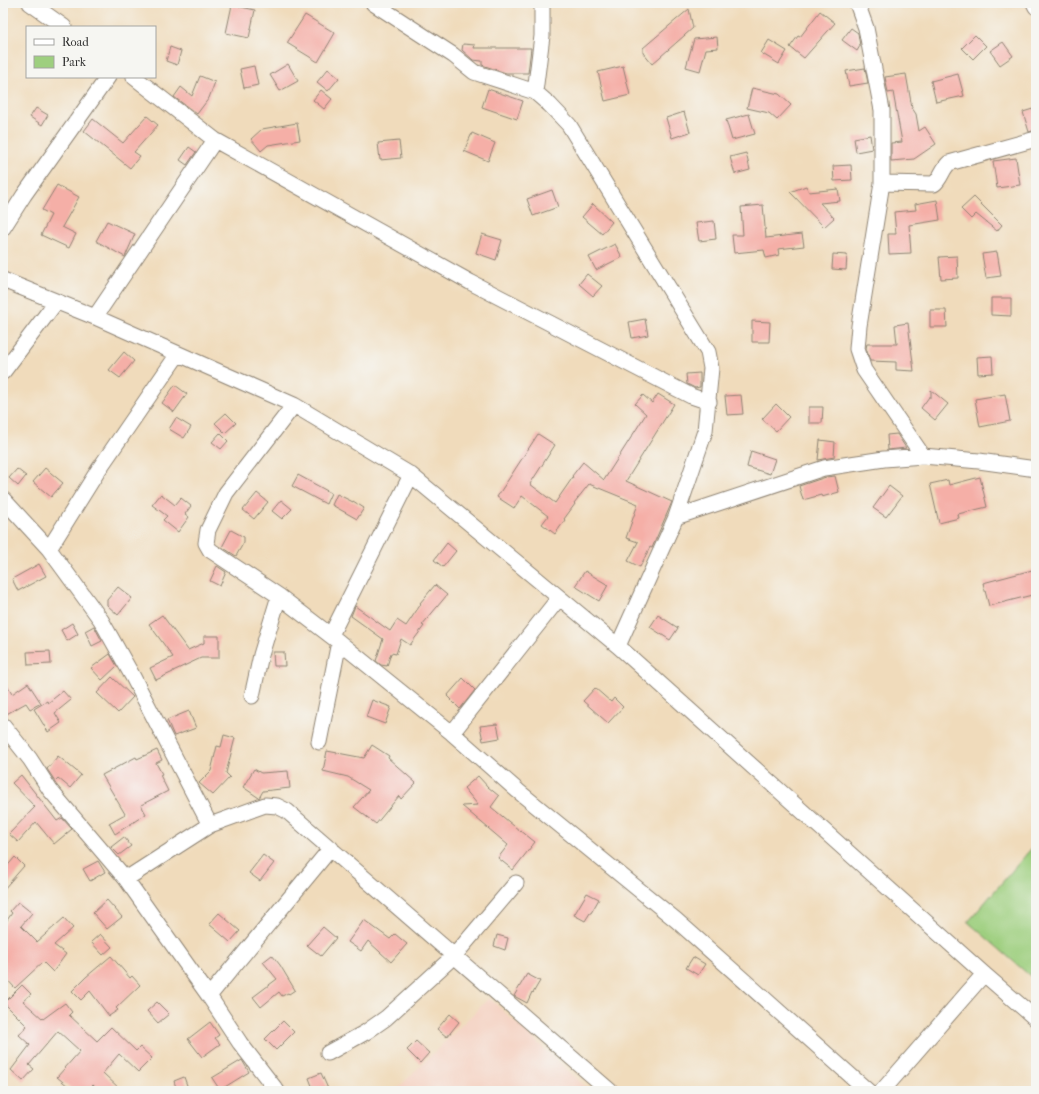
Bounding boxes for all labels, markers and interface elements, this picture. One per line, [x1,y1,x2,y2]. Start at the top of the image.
legend [26,26,156,78]
text: Road [62,35,89,49]
text: Park [62,55,87,69]

